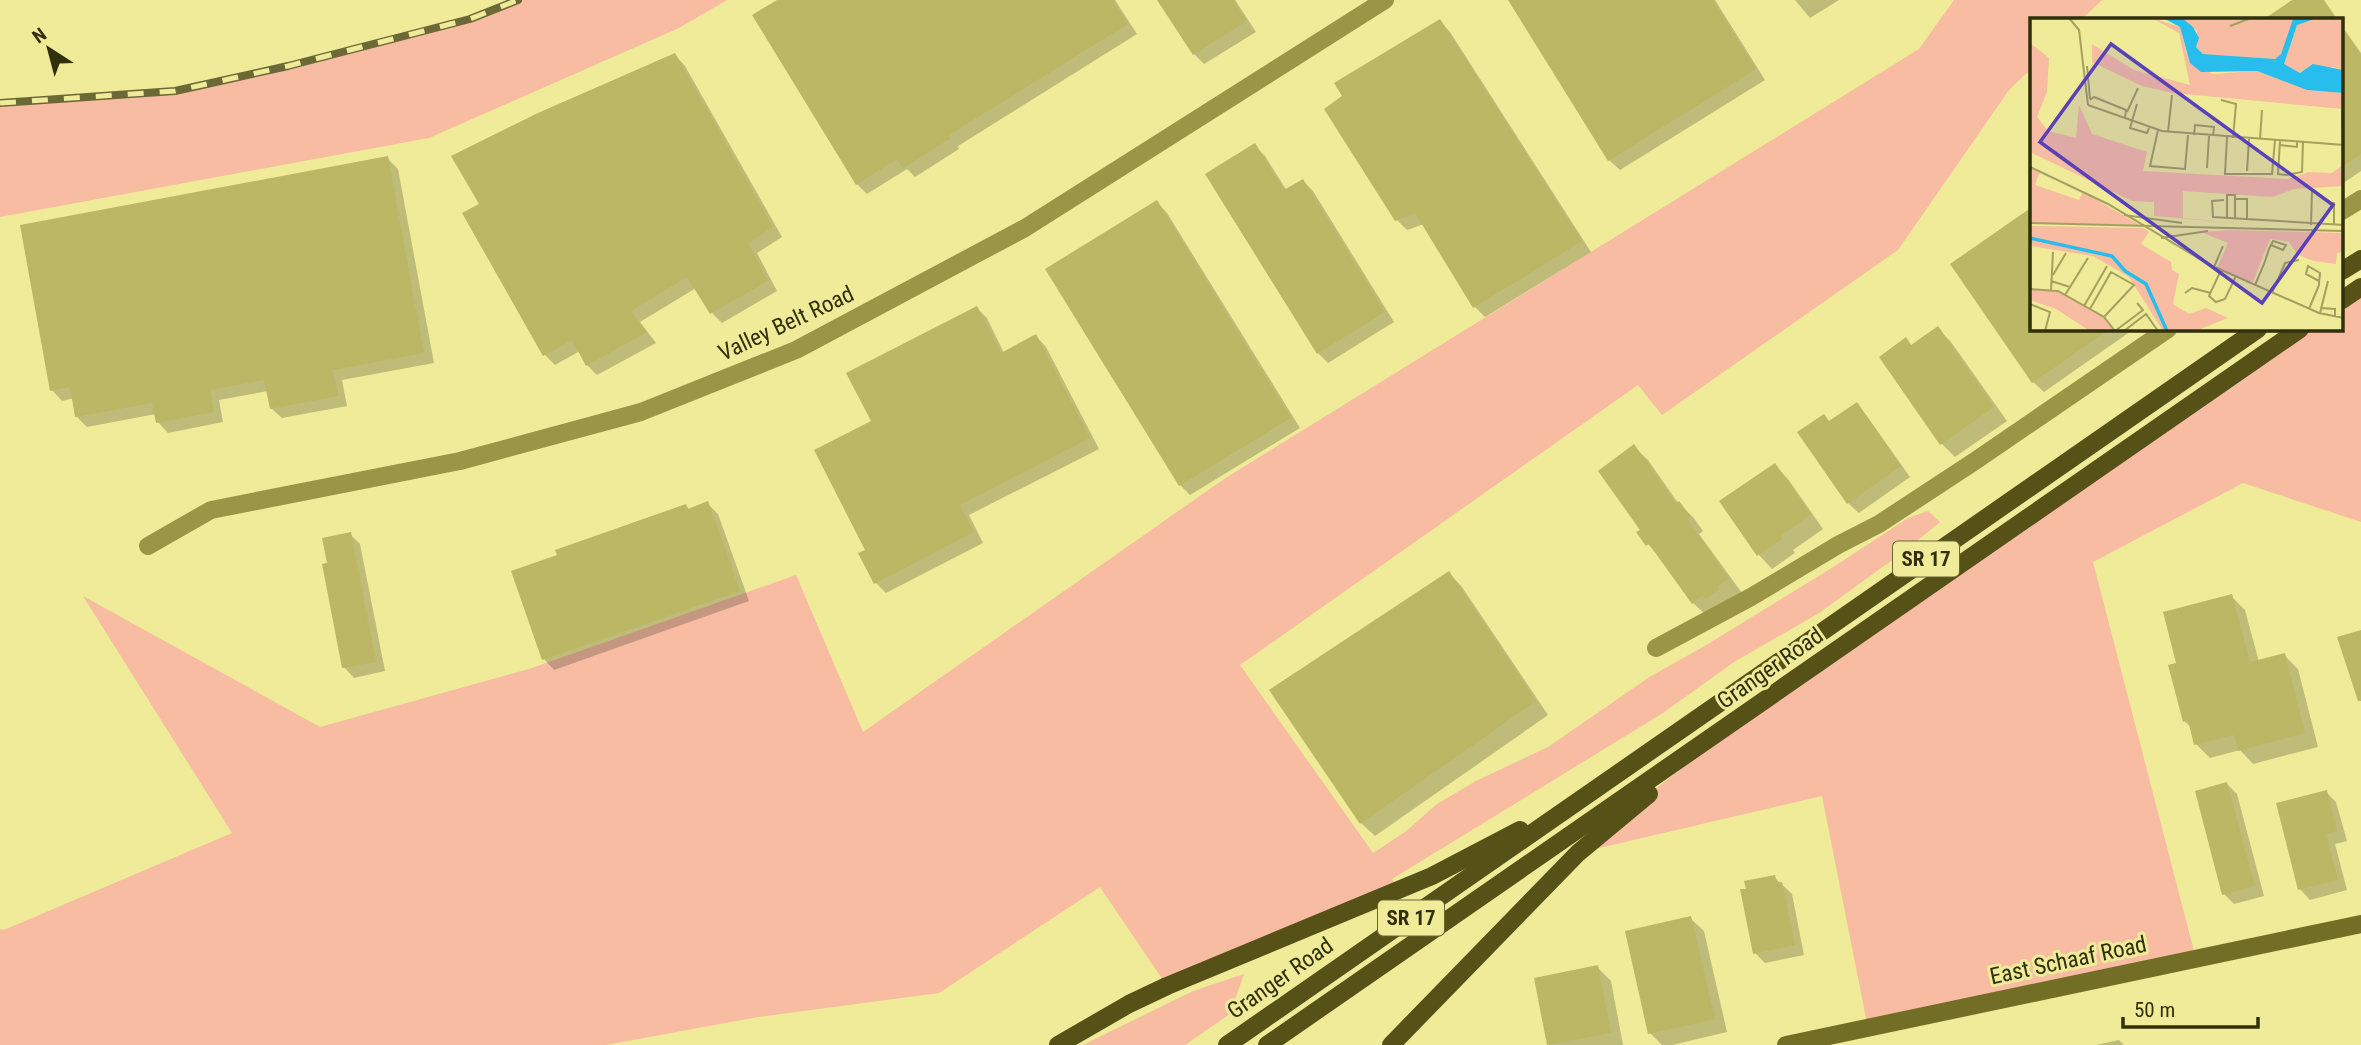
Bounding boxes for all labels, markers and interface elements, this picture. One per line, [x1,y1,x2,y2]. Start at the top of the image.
north arrow [14,14,84,84]
inset map [2030,18,2344,331]
text: N [28,23,51,48]
street label: Valley Belt Road [714,280,858,367]
road number: SR 17 [1893,542,1959,576]
street label: Granger Road [1712,622,1828,715]
road number: SR 17 [1378,900,1444,936]
street label: East Schaaf Road [1987,931,2149,990]
street label: Granger Road [1222,932,1338,1025]
scale bar [2123,986,2258,1030]
text: 50 m [2134,998,2175,1022]

